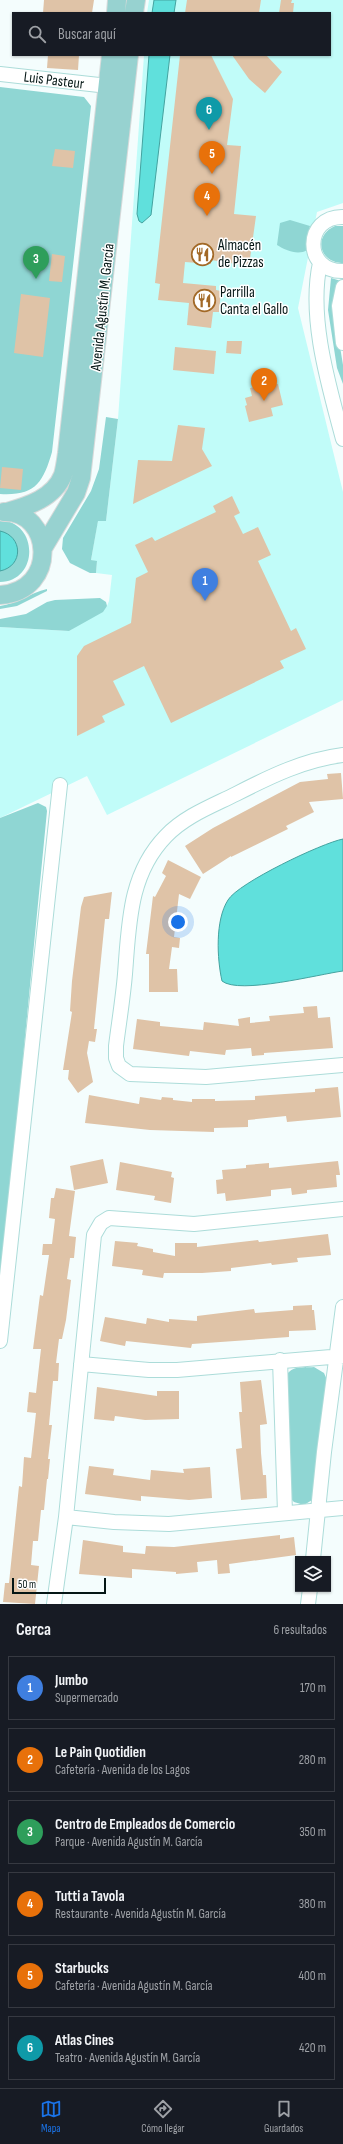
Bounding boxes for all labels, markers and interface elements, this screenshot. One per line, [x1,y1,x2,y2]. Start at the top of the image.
search box [12,12,331,56]
icon: search [26,23,48,45]
text: Buscar aquí [58,25,116,44]
street label: Luis Pasteur [23,67,86,94]
pin: 6 [196,97,222,130]
pin: 5 [199,141,225,174]
pin: 4 [194,183,220,216]
place label: Almacén de Pizzas [217,236,264,272]
restaurant icon: Almacén de Pizzas [189,241,215,267]
street label: Avenida Agustín M. García [86,242,119,373]
pin: 3 [23,246,49,279]
place label: Parrilla Canta el Gallo [220,283,288,319]
restaurant icon: Parrilla Canta el Gallo [192,288,218,314]
pin: 2 [251,368,277,401]
pin: 1 [192,568,218,601]
your location [168,912,188,932]
map controls [295,1556,331,1592]
button: layers [295,1556,331,1592]
scale bar [12,1576,106,1595]
text: 50 m [18,1578,36,1591]
text: Cerca [16,1620,51,1640]
text: 6 resultados [274,1622,327,1638]
text: Jumbo [55,1671,88,1690]
text: 1 [27,1680,33,1696]
text: 170 m [300,1680,326,1696]
text: Supermercado [55,1690,118,1706]
text: Le Pain Quotidien [55,1743,146,1762]
text: 2 [27,1752,33,1768]
text: 280 m [299,1752,326,1768]
text: Cafetería · Avenida de los Lagos [55,1762,190,1778]
text: Centro de Empleados de Comercio [55,1815,235,1834]
text: 3 [27,1824,33,1840]
text: 350 m [299,1824,326,1840]
text: Parque · Avenida Agustín M. García [55,1834,203,1850]
text: Tutti a Tavola [55,1887,125,1906]
text: 4 [27,1896,33,1912]
text: 380 m [299,1896,326,1912]
text: Restaurante · Avenida Agustín M. García [55,1906,226,1922]
text: Starbucks [55,1959,109,1978]
text: 5 [27,1968,33,1984]
text: 400 m [299,1968,326,1984]
text: Cafetería · Avenida Agustín M. García [55,1978,213,1994]
text: Atlas Cines [55,2031,114,2050]
text: 6 [27,2040,33,2056]
text: 420 m [299,2040,326,2056]
text: Teatro · Avenida Agustín M. García [55,2050,200,2066]
tab: Mapa [40,2098,62,2135]
tab: Cómo llegar [141,2098,185,2135]
tab: Guardados [264,2098,303,2135]

